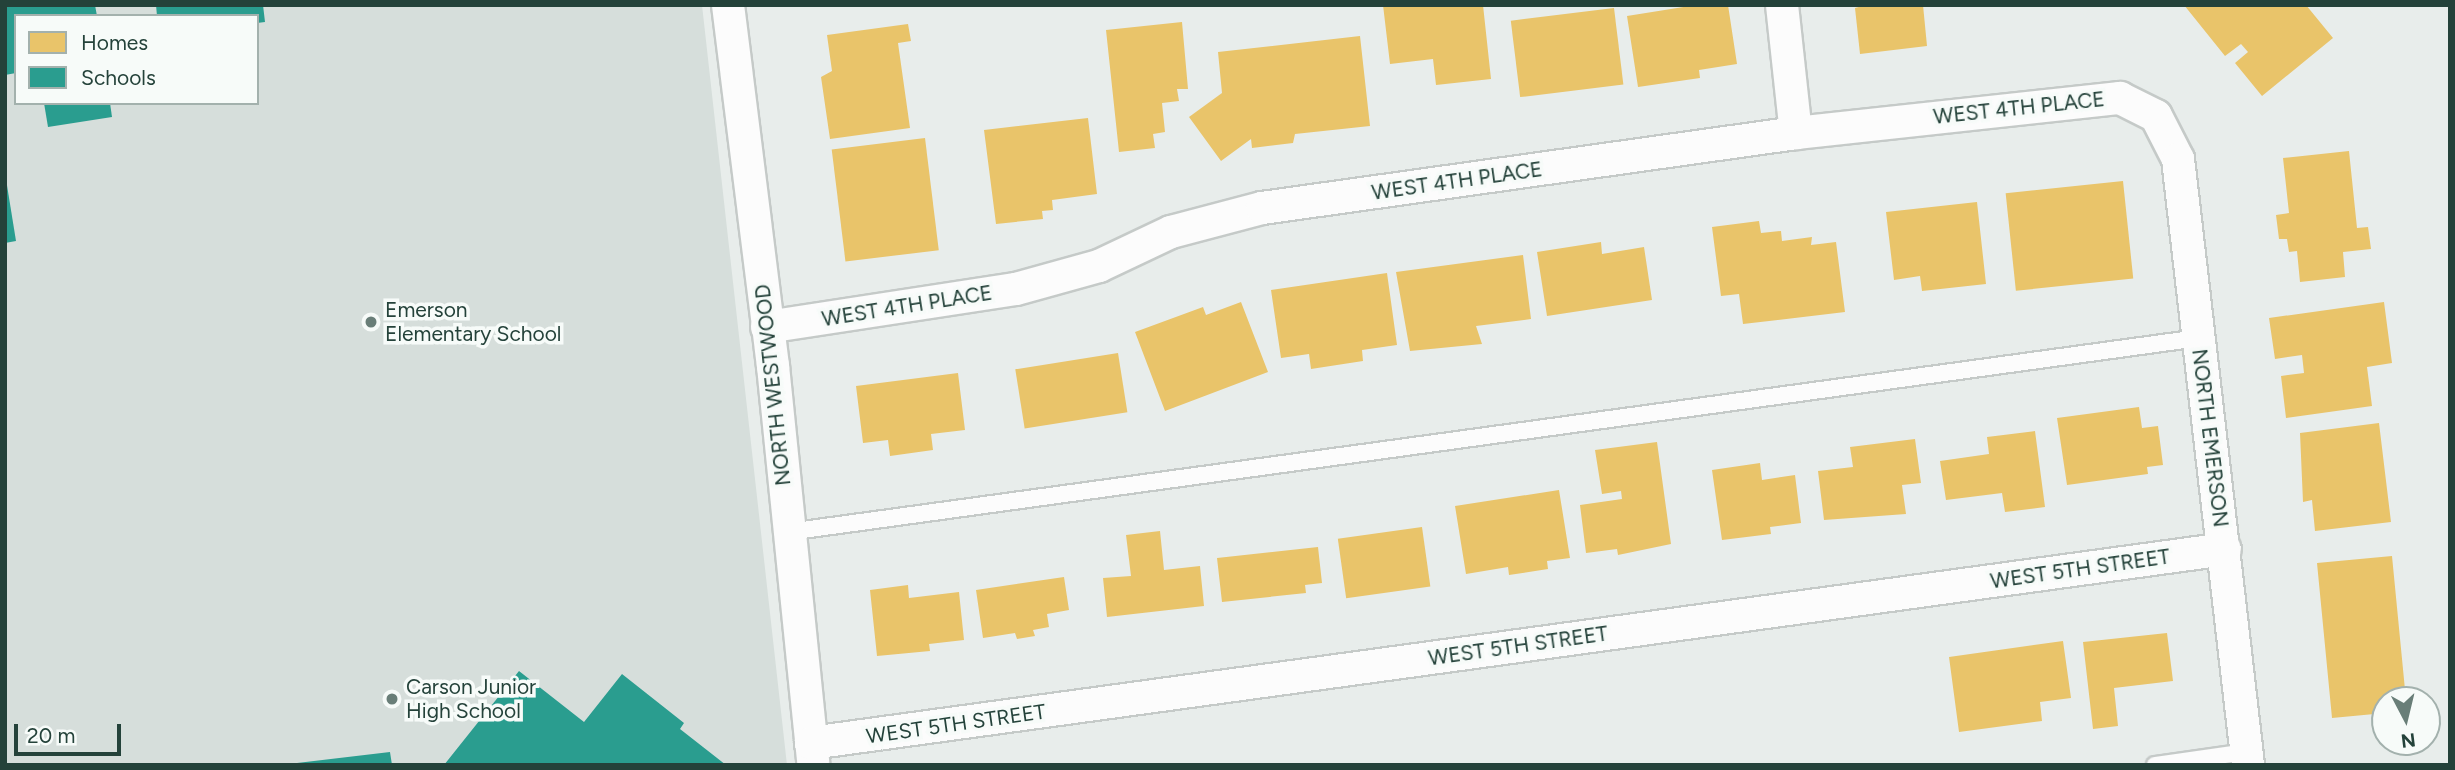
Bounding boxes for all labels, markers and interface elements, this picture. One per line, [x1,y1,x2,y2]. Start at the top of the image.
legend [14,14,259,105]
text: Homes [81,30,148,55]
text: Schools [81,65,156,90]
street label: WEST 4TH PLACE [1932,86,2106,130]
street label: WEST 4TH PLACE [1370,157,1544,205]
street label: WEST 4TH PLACE [820,280,994,332]
street label: NORTH WESTWOOD [750,283,796,487]
place label: Emerson Elementary School [385,297,561,347]
marker: Emerson Elementary School [363,314,379,330]
street label: NORTH EMERSON [2187,347,2233,529]
street label: WEST 5TH STREET [1989,544,2171,594]
street label: WEST 5TH STREET [1427,621,1609,671]
place label: Carson Junior High School [406,674,536,724]
north arrow [2371,686,2441,756]
marker: Carson Junior High School [384,691,400,707]
street label: WEST 5TH STREET [865,699,1047,749]
scale bar [18,710,124,754]
text: 20 m [27,723,75,748]
text: N [2400,728,2417,753]

